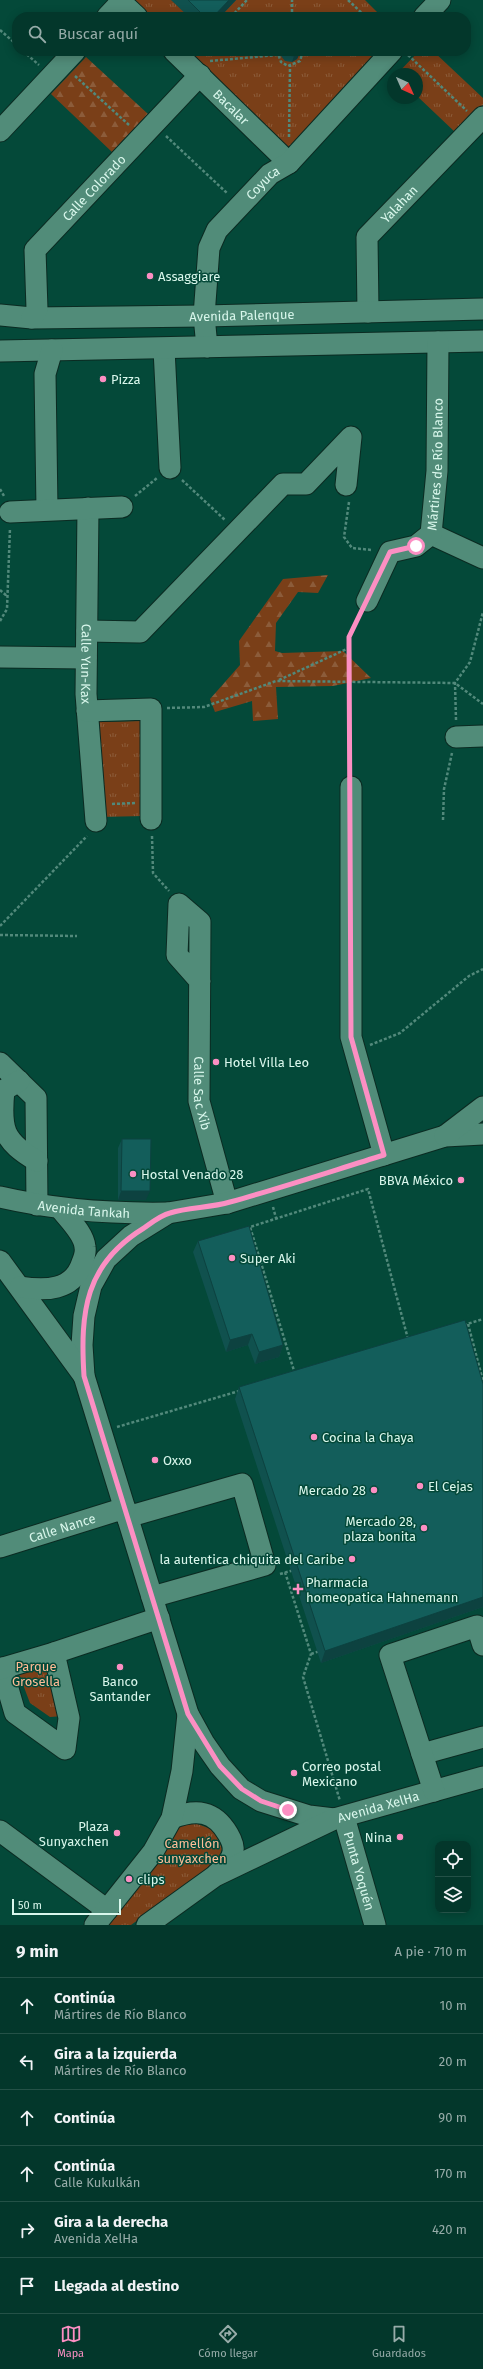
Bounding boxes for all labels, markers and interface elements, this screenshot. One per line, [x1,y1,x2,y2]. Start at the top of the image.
search box [12,12,471,56]
icon: search [26,23,48,45]
text: Buscar aquí [58,25,138,43]
north arrow [387,68,423,104]
street label: Bacalar [210,86,252,128]
street label: Calle Colorado [59,152,128,224]
street label: Coyuca [243,163,282,202]
street label: Yalahan [378,182,420,226]
place label: Assaggiare [158,269,220,284]
marker: Assaggiare [145,271,155,281]
street label: Avenida Palenque [189,306,295,324]
place label: Pizza [111,372,140,387]
marker: Pizza [98,374,108,384]
street label: Mártires de Río Blanco [424,398,445,531]
route start [407,537,425,555]
street label: Calle Yun-Kax [78,624,94,705]
place label: Hotel Villa Leo [224,1055,309,1070]
street label: Calle Sac Xib [191,1056,214,1132]
marker: Hotel Villa Leo [211,1057,221,1067]
place label: Hostal Venado 28 [141,1167,243,1182]
marker: Hostal Venado 28 [128,1169,138,1179]
place label: BBVA México [379,1173,453,1188]
marker: BBVA México [456,1175,466,1185]
street label: Avenida Tankah [37,1197,130,1220]
place label: Super Aki [240,1251,296,1266]
marker: Super Aki [227,1253,237,1263]
place label: Cocina la Chaya [322,1430,414,1445]
marker: Cocina la Chaya [309,1432,319,1442]
place label: Oxxo [163,1453,192,1468]
marker: Oxxo [150,1455,160,1465]
place label: El Cejas [428,1479,473,1494]
marker: El Cejas [415,1481,425,1491]
place label: Mercado 28 [299,1483,366,1498]
marker: Mercado 28 [369,1485,379,1495]
street label: Calle Nance [27,1510,97,1545]
place label: Mercado 28, plaza bonita [343,1514,416,1544]
marker: Mercado 28, plaza bonita [419,1523,429,1533]
place label: la autentica chiquita del Caribe [159,1552,344,1567]
marker: la autentica chiquita del Caribe [347,1554,357,1564]
place label: Pharmacia homeopatica Hahnemann [306,1575,458,1605]
marker: Pharmacia homeopatica Hahnemann [293,1584,303,1594]
park label: Parque Grosella [12,1659,60,1689]
marker: Banco Santander [115,1662,125,1672]
place label: Banco Santander [90,1674,150,1704]
place label: Correo postal Mexicano [302,1759,381,1789]
marker: Correo postal Mexicano [289,1768,299,1778]
street label: Avenida XelHa [336,1788,421,1825]
route end [279,1801,297,1819]
place label: Plaza Sunyaxchen [39,1819,109,1849]
marker: Plaza Sunyaxchen [112,1828,122,1838]
street label: Punta Yoquén [341,1830,378,1912]
place label: Nina [365,1830,392,1845]
marker: Nina [395,1832,405,1842]
park label: Camellón sunyaxchen [157,1836,227,1866]
map controls [435,1841,471,1913]
button: locate [435,1841,471,1877]
place label: clips [137,1872,164,1887]
marker: clips [124,1874,134,1884]
button: layers [435,1877,471,1913]
scale bar [12,1897,121,1916]
text: 50 m [18,1899,42,1912]
text: 9 min [16,1941,59,1962]
text: A pie · 710 m [395,1944,467,1959]
text: Continúa [54,1989,115,2007]
icon: ahead [16,1995,38,2017]
text: 10 m [440,1998,467,2013]
text: Mártires de Río Blanco [54,2007,187,2022]
text: Gira a la izquierda [54,2045,177,2063]
icon: left [16,2051,38,2073]
text: 20 m [439,2054,467,2069]
text: Mártires de Río Blanco [54,2063,187,2078]
icon: ahead [16,2107,38,2129]
text: Continúa [54,2109,115,2127]
text: 90 m [438,2110,467,2125]
text: Continúa [54,2157,115,2175]
icon: ahead [16,2163,38,2185]
text: 170 m [434,2166,467,2181]
text: Calle Kukulkán [54,2175,140,2190]
text: Gira a la derecha [54,2213,168,2231]
icon: right [16,2219,38,2241]
text: 420 m [432,2222,467,2237]
text: Avenida XelHa [54,2231,138,2246]
icon: arrive [16,2275,38,2297]
text: Llegada al destino [54,2277,179,2295]
tab: Mapa [57,2323,84,2360]
tab: Cómo llegar [198,2323,258,2360]
tab: Guardados [372,2323,426,2360]

